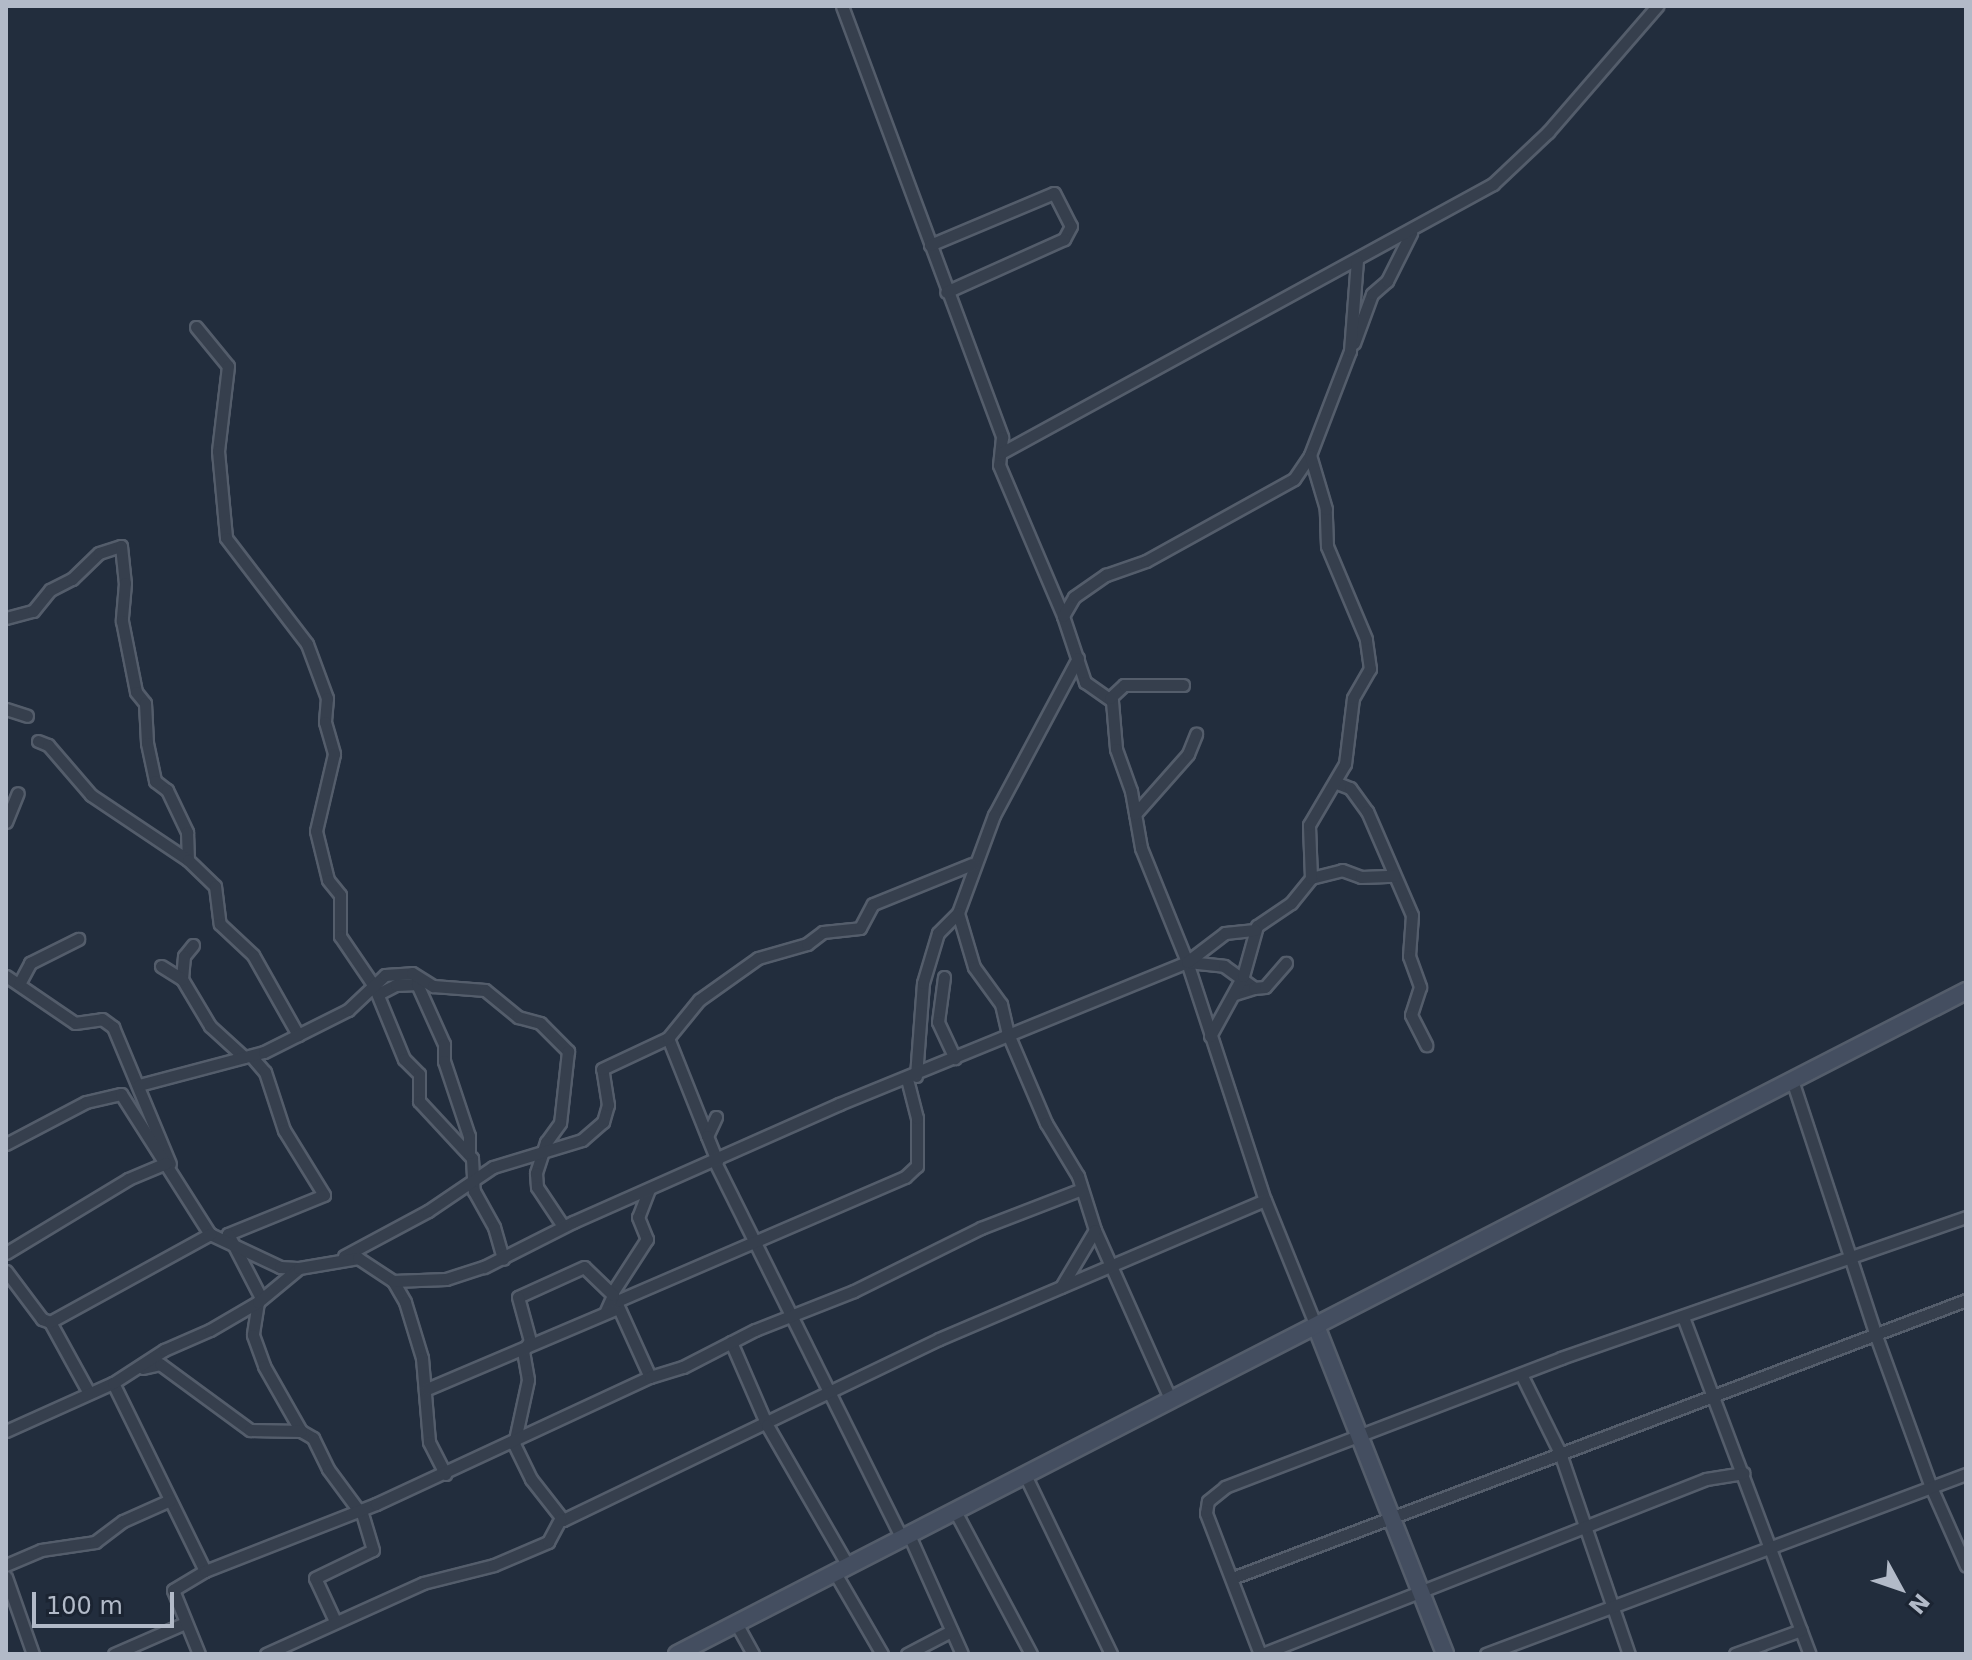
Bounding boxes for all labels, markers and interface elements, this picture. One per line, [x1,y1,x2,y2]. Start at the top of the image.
north arrow [1860,1548,1940,1628]
scale bar [36,1576,178,1626]
text: N [1903,1589,1934,1619]
text: 100 m [46,1592,123,1620]

